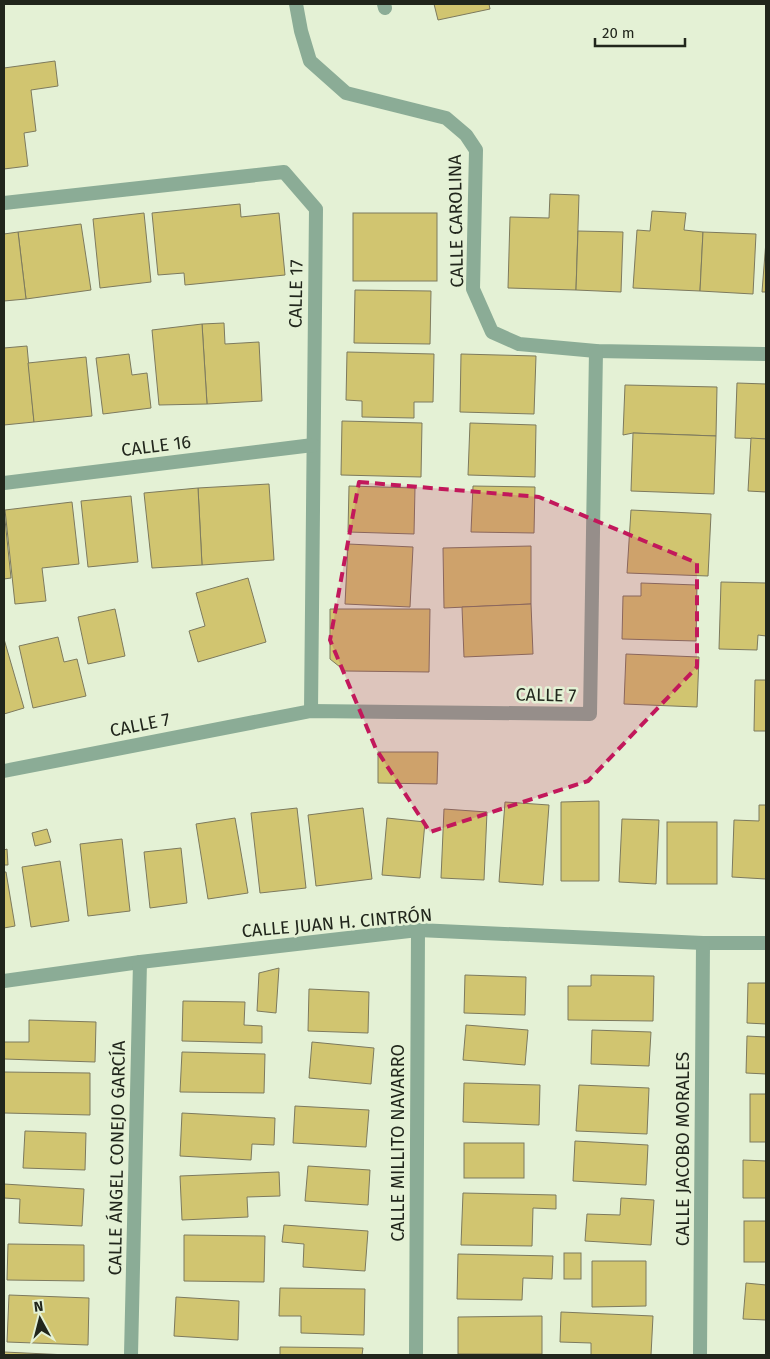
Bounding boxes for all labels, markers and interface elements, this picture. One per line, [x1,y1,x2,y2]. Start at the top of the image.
scale bar [595,15,685,47]
text: 20 m [602,24,635,42]
street label: CALLE CAROLINA [444,154,468,288]
street label: CALLE 17 [284,260,308,328]
street label: CALLE 16 [120,431,192,461]
street label: CALLE 7 [515,683,577,707]
street label: CALLE 7 [108,708,172,742]
street label: CALLE JUAN H. CINTRÓN [241,904,433,942]
street label: CALLE ÁNGEL CONEJO GARCÍA [103,1040,130,1276]
street label: CALLE MILLITO NAVARRO [387,1044,409,1242]
street label: CALLE JACOBO MORALES [672,1052,694,1246]
north arrow [15,1294,65,1344]
text: N [33,1298,44,1316]

